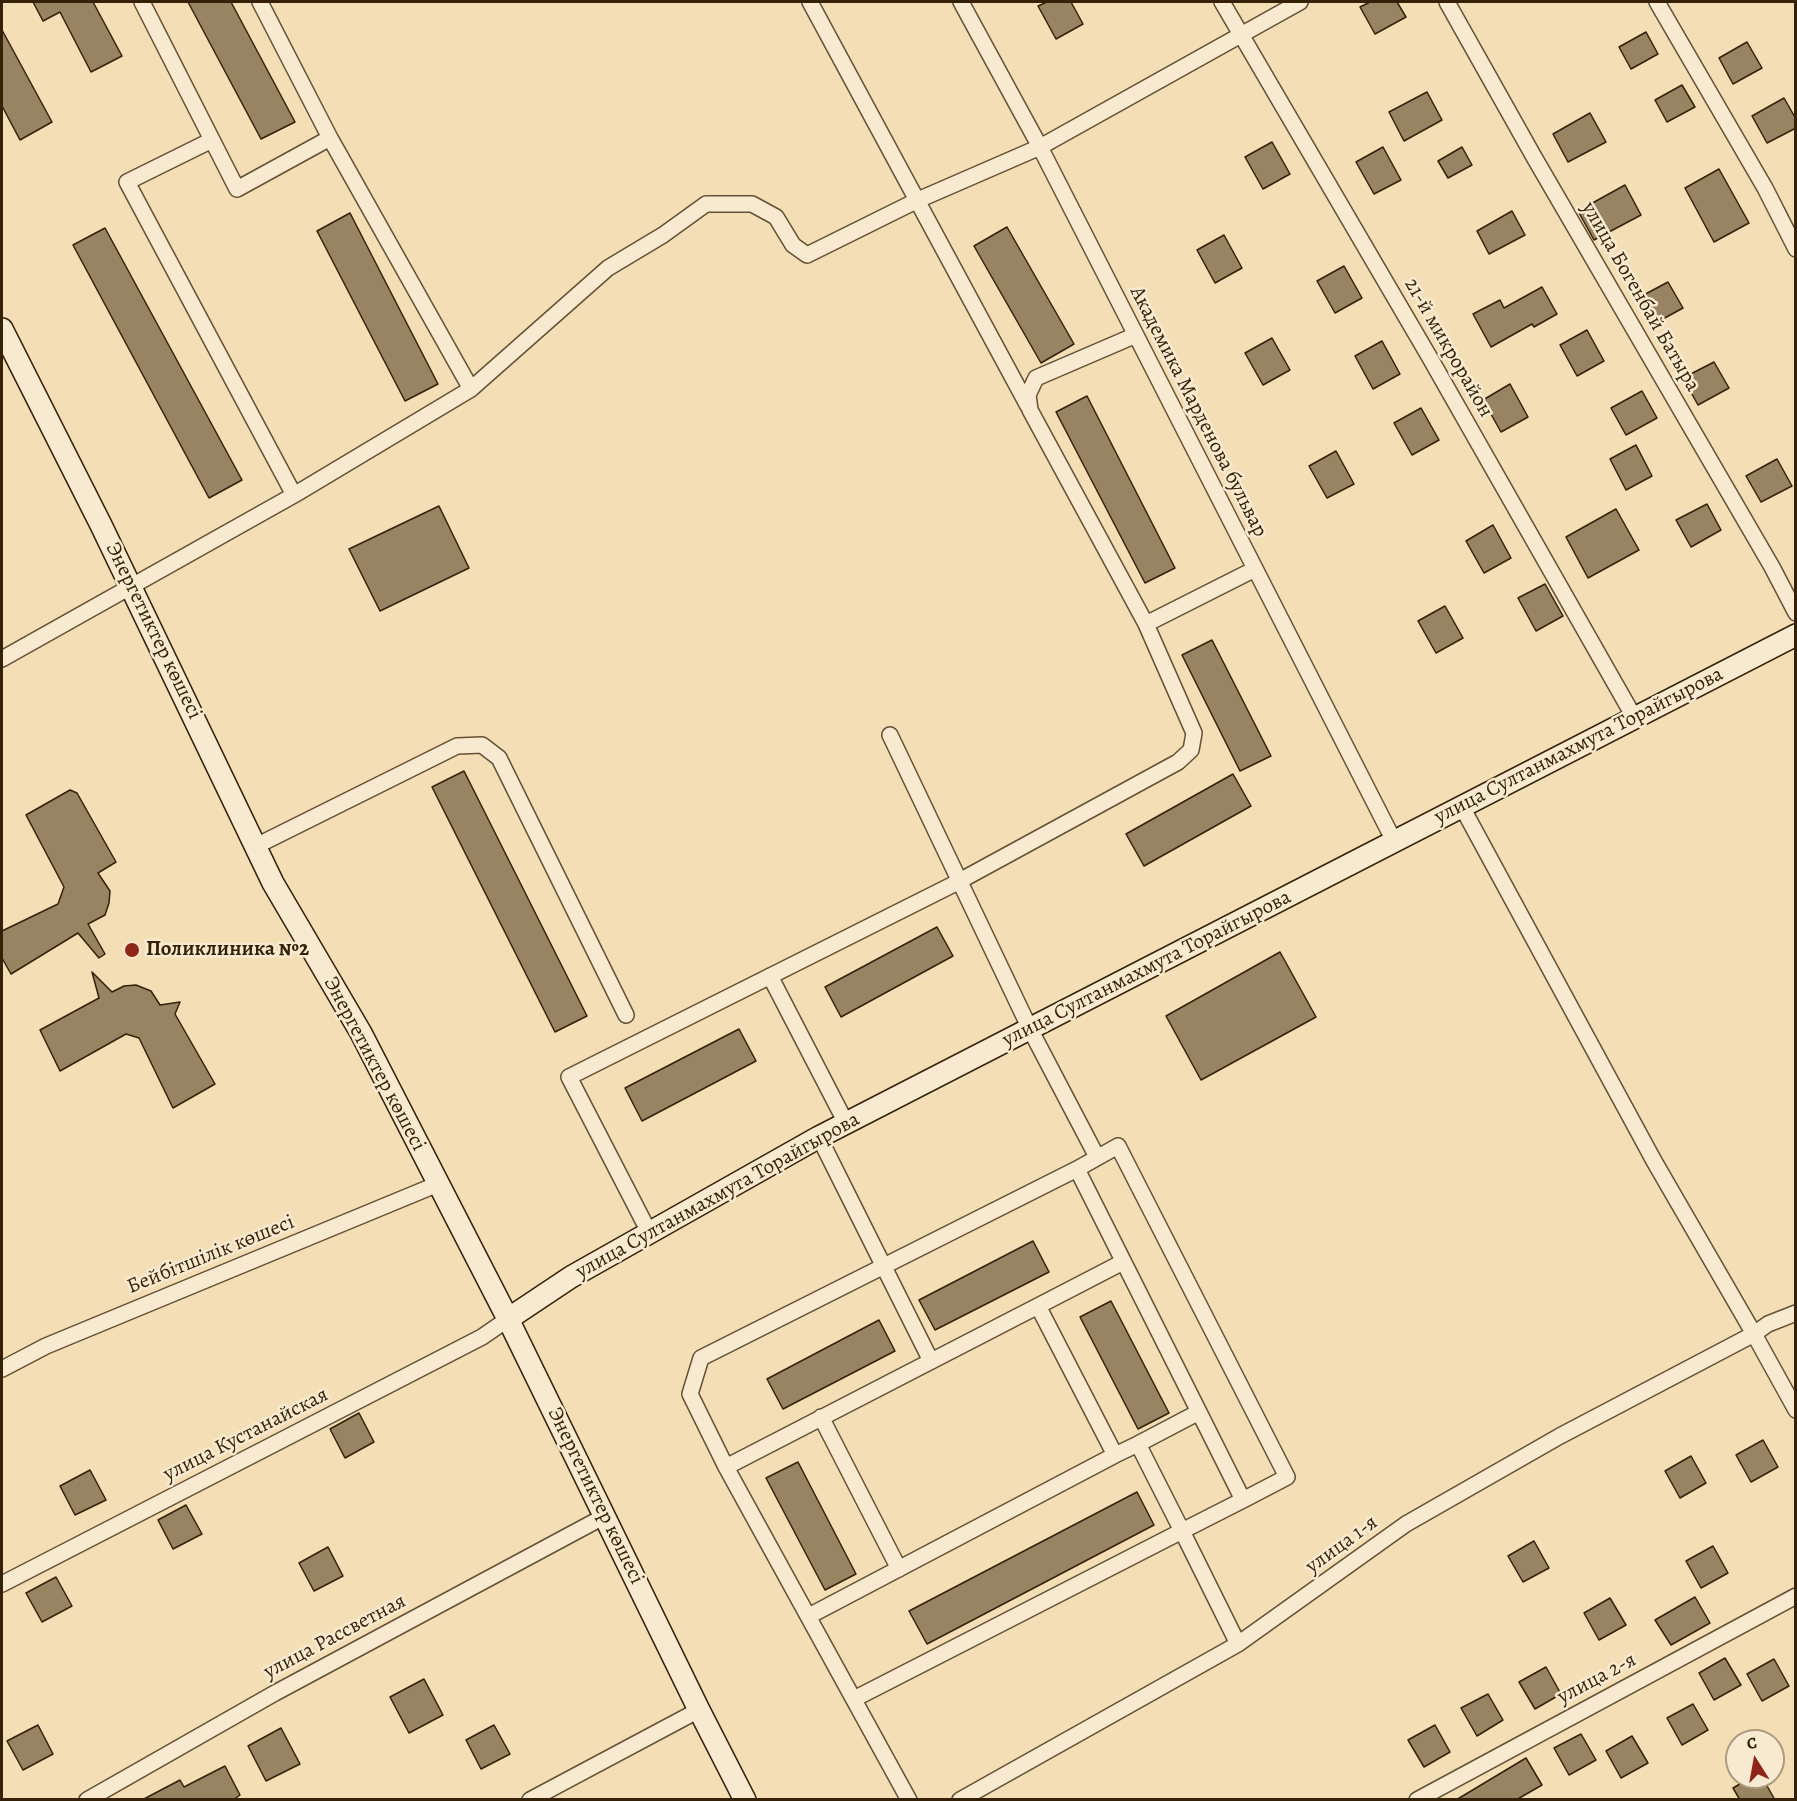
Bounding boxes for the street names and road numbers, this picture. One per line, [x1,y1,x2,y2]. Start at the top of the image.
street label: улица Богенбай Батыра [1575,198,1705,396]
street label: 21-й микрорайон [1398,274,1498,422]
street label: Академика Марденова бульвар [1124,282,1272,542]
street label: Энергетиктер көшесі [99,538,207,724]
street label: улица Султанмахмута Торайгырова [1430,662,1728,830]
street label: улица Султанмахмута Торайгырова [998,885,1296,1053]
street label: Энергетиктер көшесі [317,973,431,1155]
street label: улица Султанмахмута Торайгырова [572,1107,864,1285]
street label: Бейбітшілік көшесі [124,1210,298,1300]
street label: улица Кустанайская [159,1383,333,1487]
street label: Энергетиктер көшесі [541,1403,649,1589]
street label: улица 1-я [1301,1511,1383,1579]
street label: улица Рассветная [260,1589,410,1685]
street label: улица 2-я [1553,1648,1641,1710]

